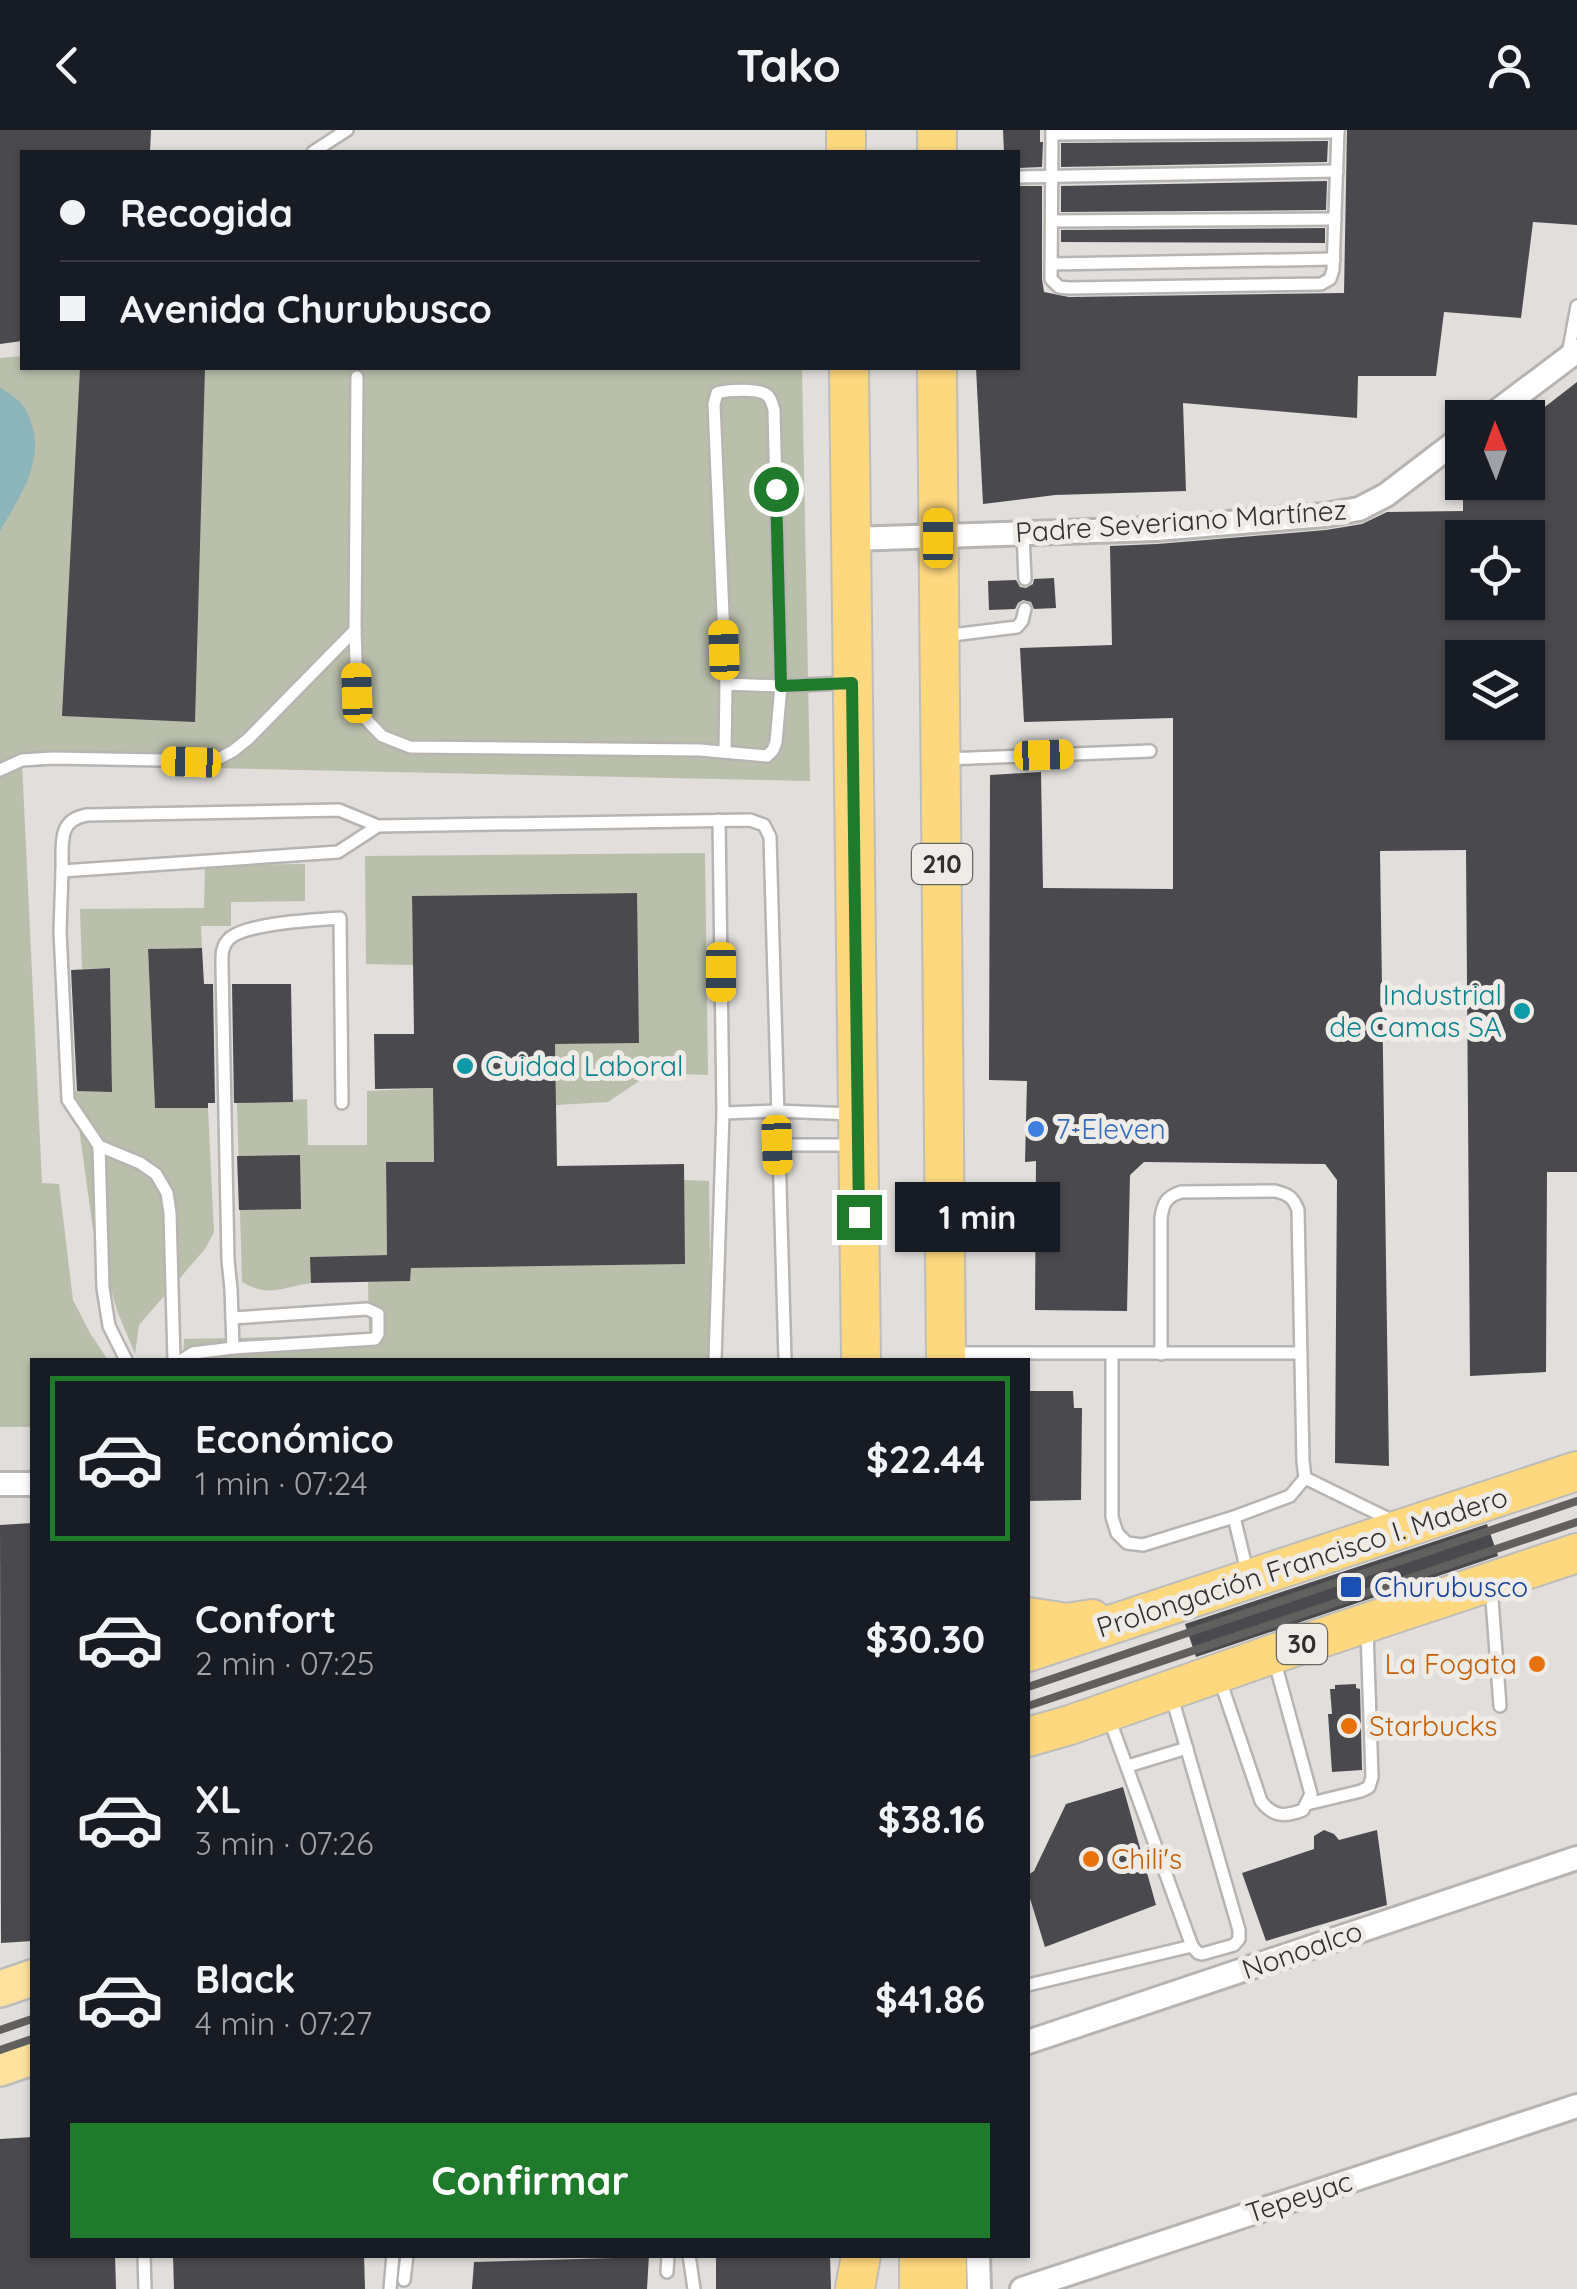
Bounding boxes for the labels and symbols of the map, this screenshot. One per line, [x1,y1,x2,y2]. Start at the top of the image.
north arrow [1445,400,1545,500]
route start [754,467,799,512]
street label: Padre Severiano Martínez [1014,491,1348,550]
car [923,508,953,568]
car [708,619,740,681]
car [341,662,373,724]
car [1013,739,1075,771]
car [160,746,222,778]
road number: 210 [912,844,972,884]
car [706,942,736,1002]
place label: Industrial de Camas SA [1329,977,1502,1044]
marker: Industrial de Camas SA [1511,1000,1533,1022]
place label: Cuidad Laboral [485,1048,683,1083]
marker: Cuidad Laboral [454,1055,476,1077]
place label: 7-Eleven [1056,1111,1166,1146]
car [761,1114,793,1176]
marker: 7-Eleven [1025,1118,1047,1140]
callout: 1 min [894,1182,1059,1252]
route end [837,1195,882,1240]
street label: Prolongación Francisco I. Madero [1092,1478,1512,1645]
place label: Churubusco [1374,1569,1528,1604]
marker: Churubusco [1338,1574,1364,1600]
road number: 30 [1277,1624,1327,1664]
place label: La Fogata [1384,1646,1517,1681]
marker: La Fogata [1526,1653,1548,1675]
place label: Starbucks [1369,1708,1497,1743]
marker: Starbucks [1338,1715,1360,1737]
place label: Chili's [1111,1841,1182,1876]
marker: Chili's [1080,1848,1102,1870]
street label: Nonoalco [1237,1913,1367,1986]
street label: Tepeyac [1241,2163,1356,2230]

